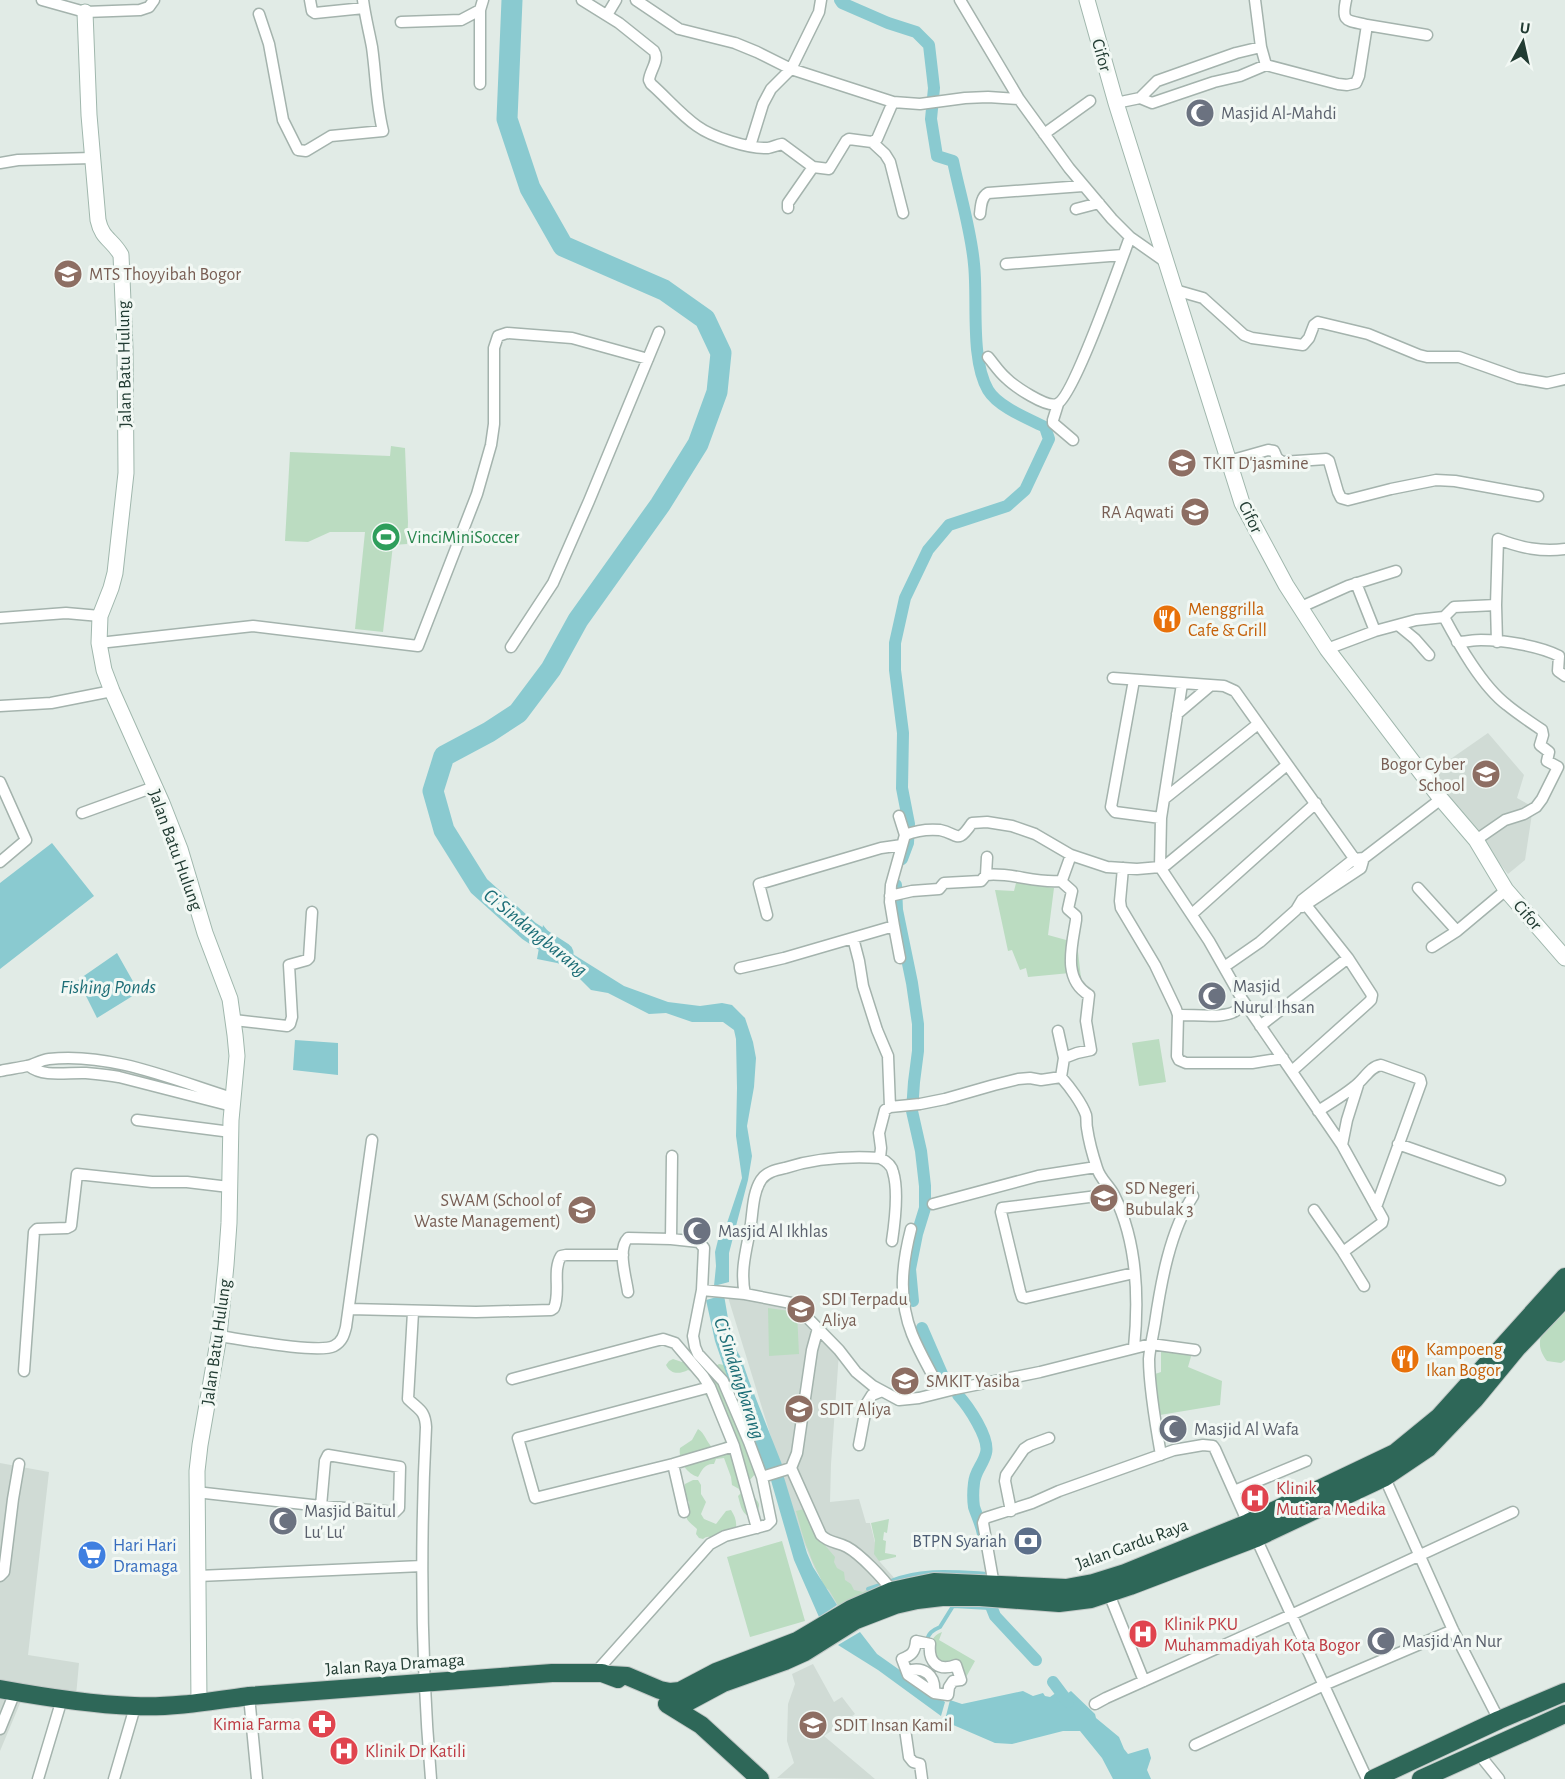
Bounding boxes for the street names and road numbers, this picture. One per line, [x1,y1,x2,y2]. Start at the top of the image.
street label: Cifor [1088,37,1114,74]
street label: Jalan Batu Hulung [115,300,135,428]
street label: Cifor [1235,499,1266,537]
street label: Jalan Batu Hulung [145,788,205,913]
street label: Cifor [1510,897,1545,934]
street label: Jalan Batu Hulung [199,1278,235,1406]
street label: Jalan Gardu Raya [1074,1516,1191,1574]
street label: Jalan Raya Dramaga [325,1651,465,1679]

